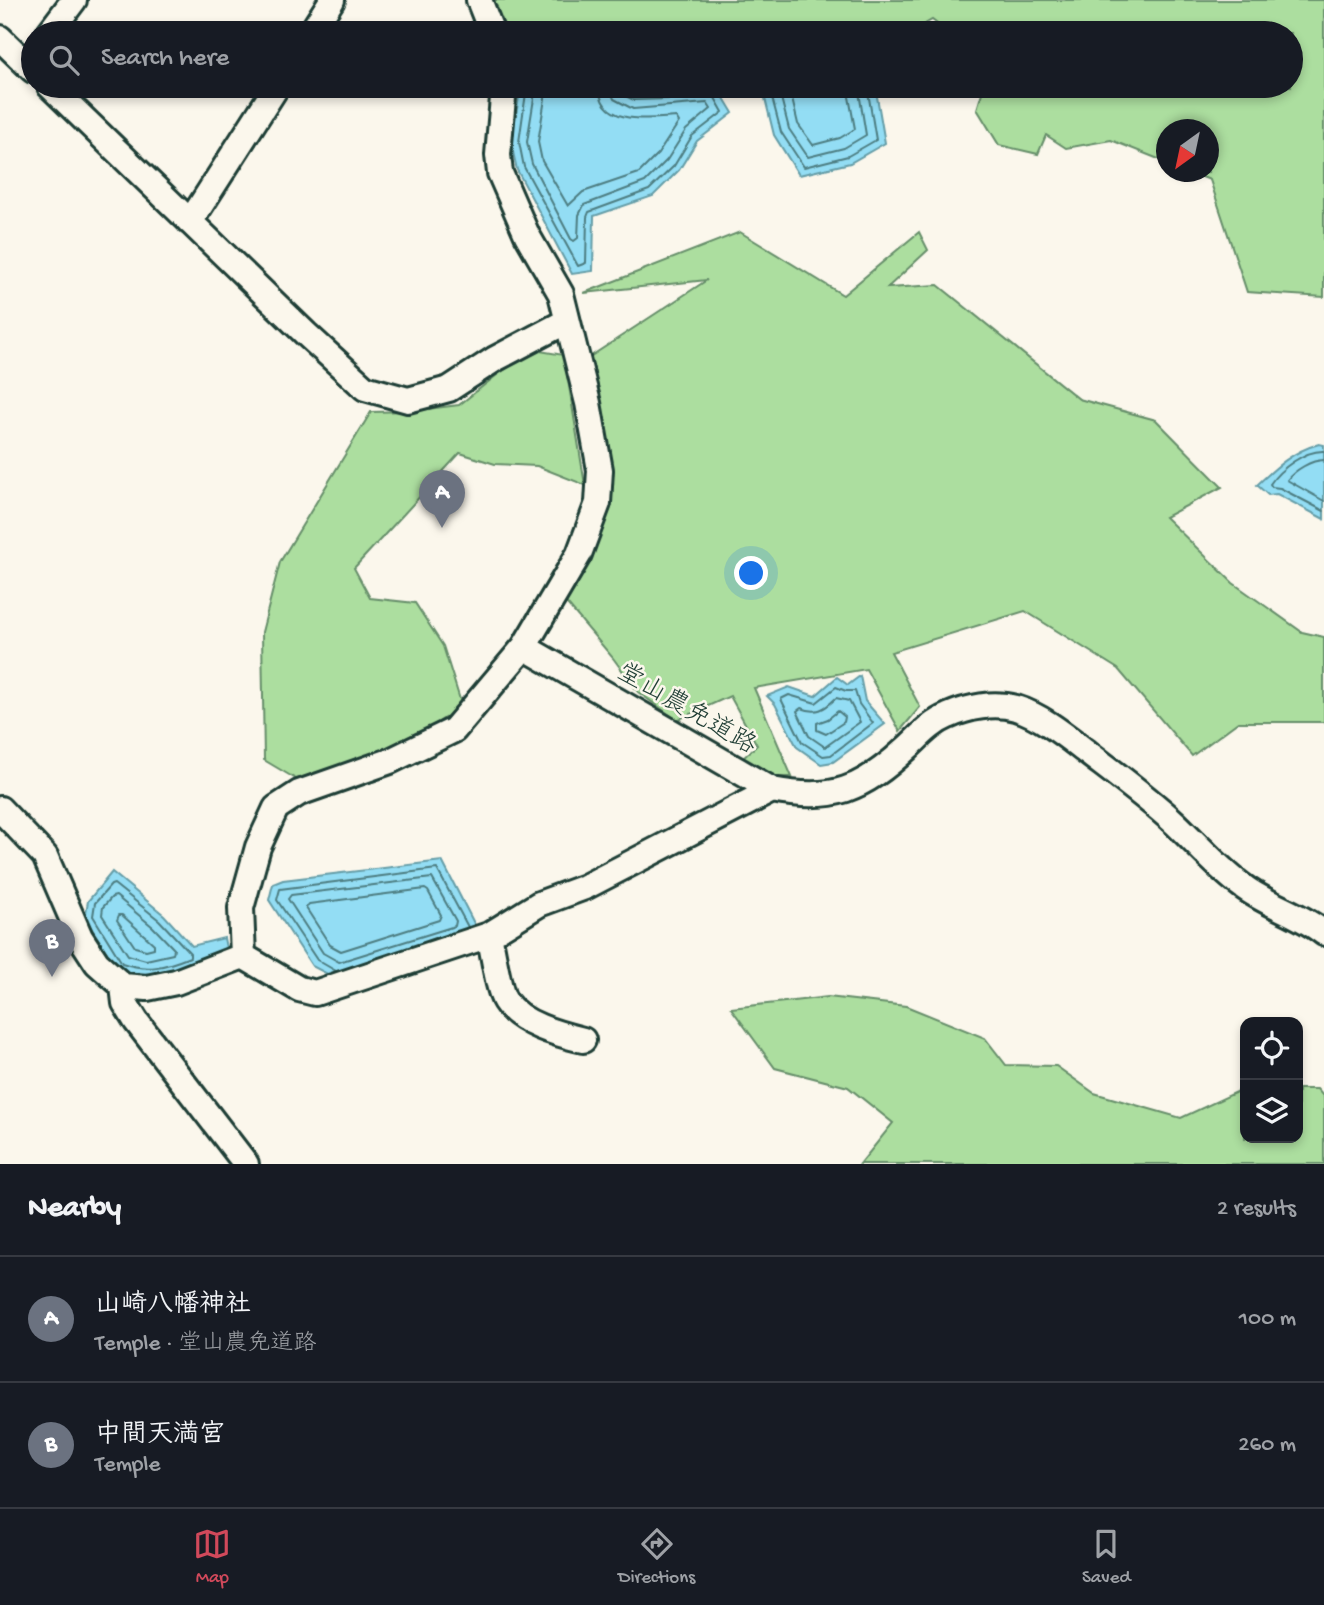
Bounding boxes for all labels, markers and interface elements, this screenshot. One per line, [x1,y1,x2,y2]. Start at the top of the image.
search box [21,21,1303,98]
icon: search [45,41,83,79]
text: Search here [101,44,229,75]
north arrow [1156,119,1219,182]
pin: A [419,470,465,528]
your location [734,556,768,590]
street label: 堂山農免道路 [610,657,762,763]
pin: B [29,919,75,977]
map controls [1240,1017,1303,1143]
button: locate [1240,1017,1303,1080]
button: layers [1240,1080,1303,1143]
text: Nearby [28,1192,121,1227]
text: 2 results [1217,1196,1296,1223]
text: 山崎八幡神社 [95,1291,251,1322]
text: A [44,1306,58,1333]
text: 100 m [1239,1306,1296,1333]
text: Temple · 堂山農免道路 [95,1331,316,1358]
text: 中間天満宮 [95,1421,225,1452]
text: B [45,1432,57,1459]
text: 260 m [1238,1432,1296,1459]
text: Temple [95,1452,160,1479]
tab: Map [193,1525,231,1590]
tab: Directions [618,1525,695,1590]
tab: Saved [1082,1525,1131,1590]

